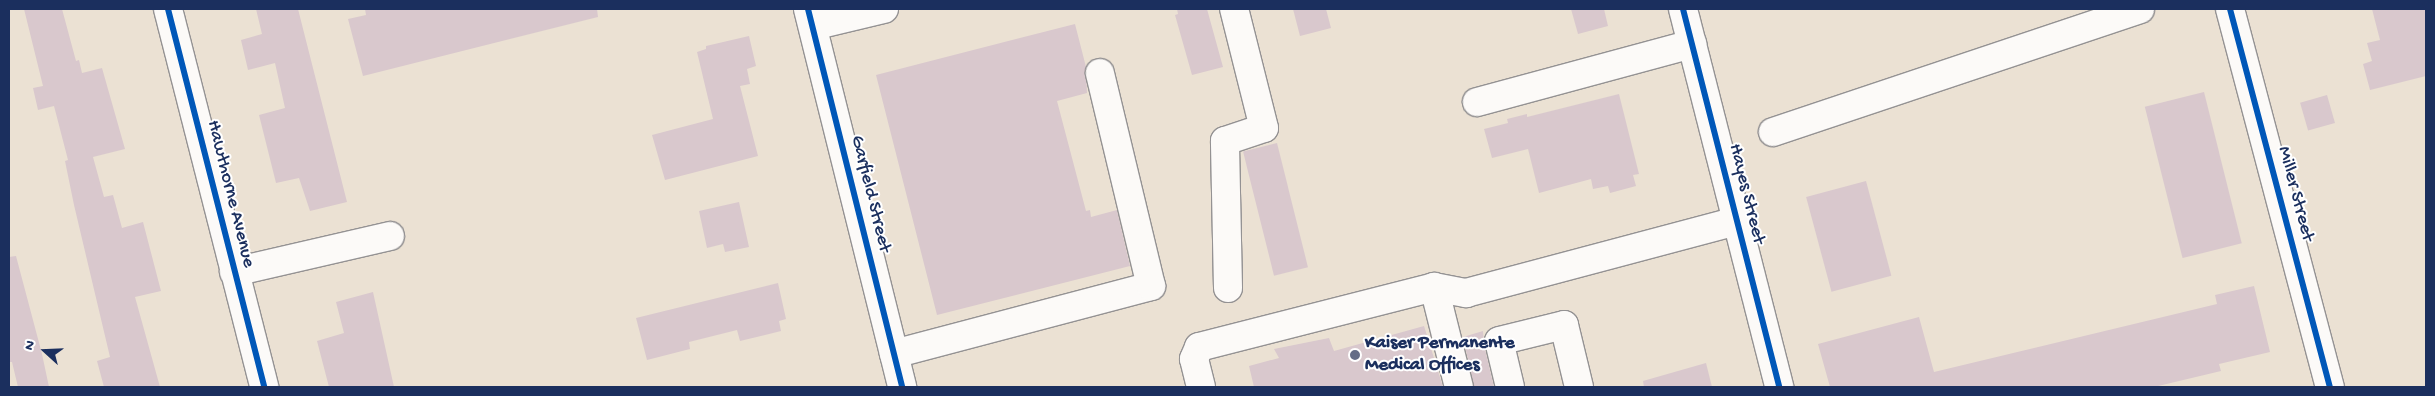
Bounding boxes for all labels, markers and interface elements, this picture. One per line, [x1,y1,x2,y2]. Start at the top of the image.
street label: Hawthorne Avenue [201,118,259,270]
street label: Garfield Street [844,133,896,255]
street label: Hayes Street [1723,141,1769,247]
street label: Miller Street [2271,144,2319,244]
north arrow [20,326,70,376]
place label: Kaiser Permanente Medical Offices [1365,333,1515,377]
text: N [21,339,40,353]
marker: Kaiser Permanente Medical Offices [1349,349,1361,361]

